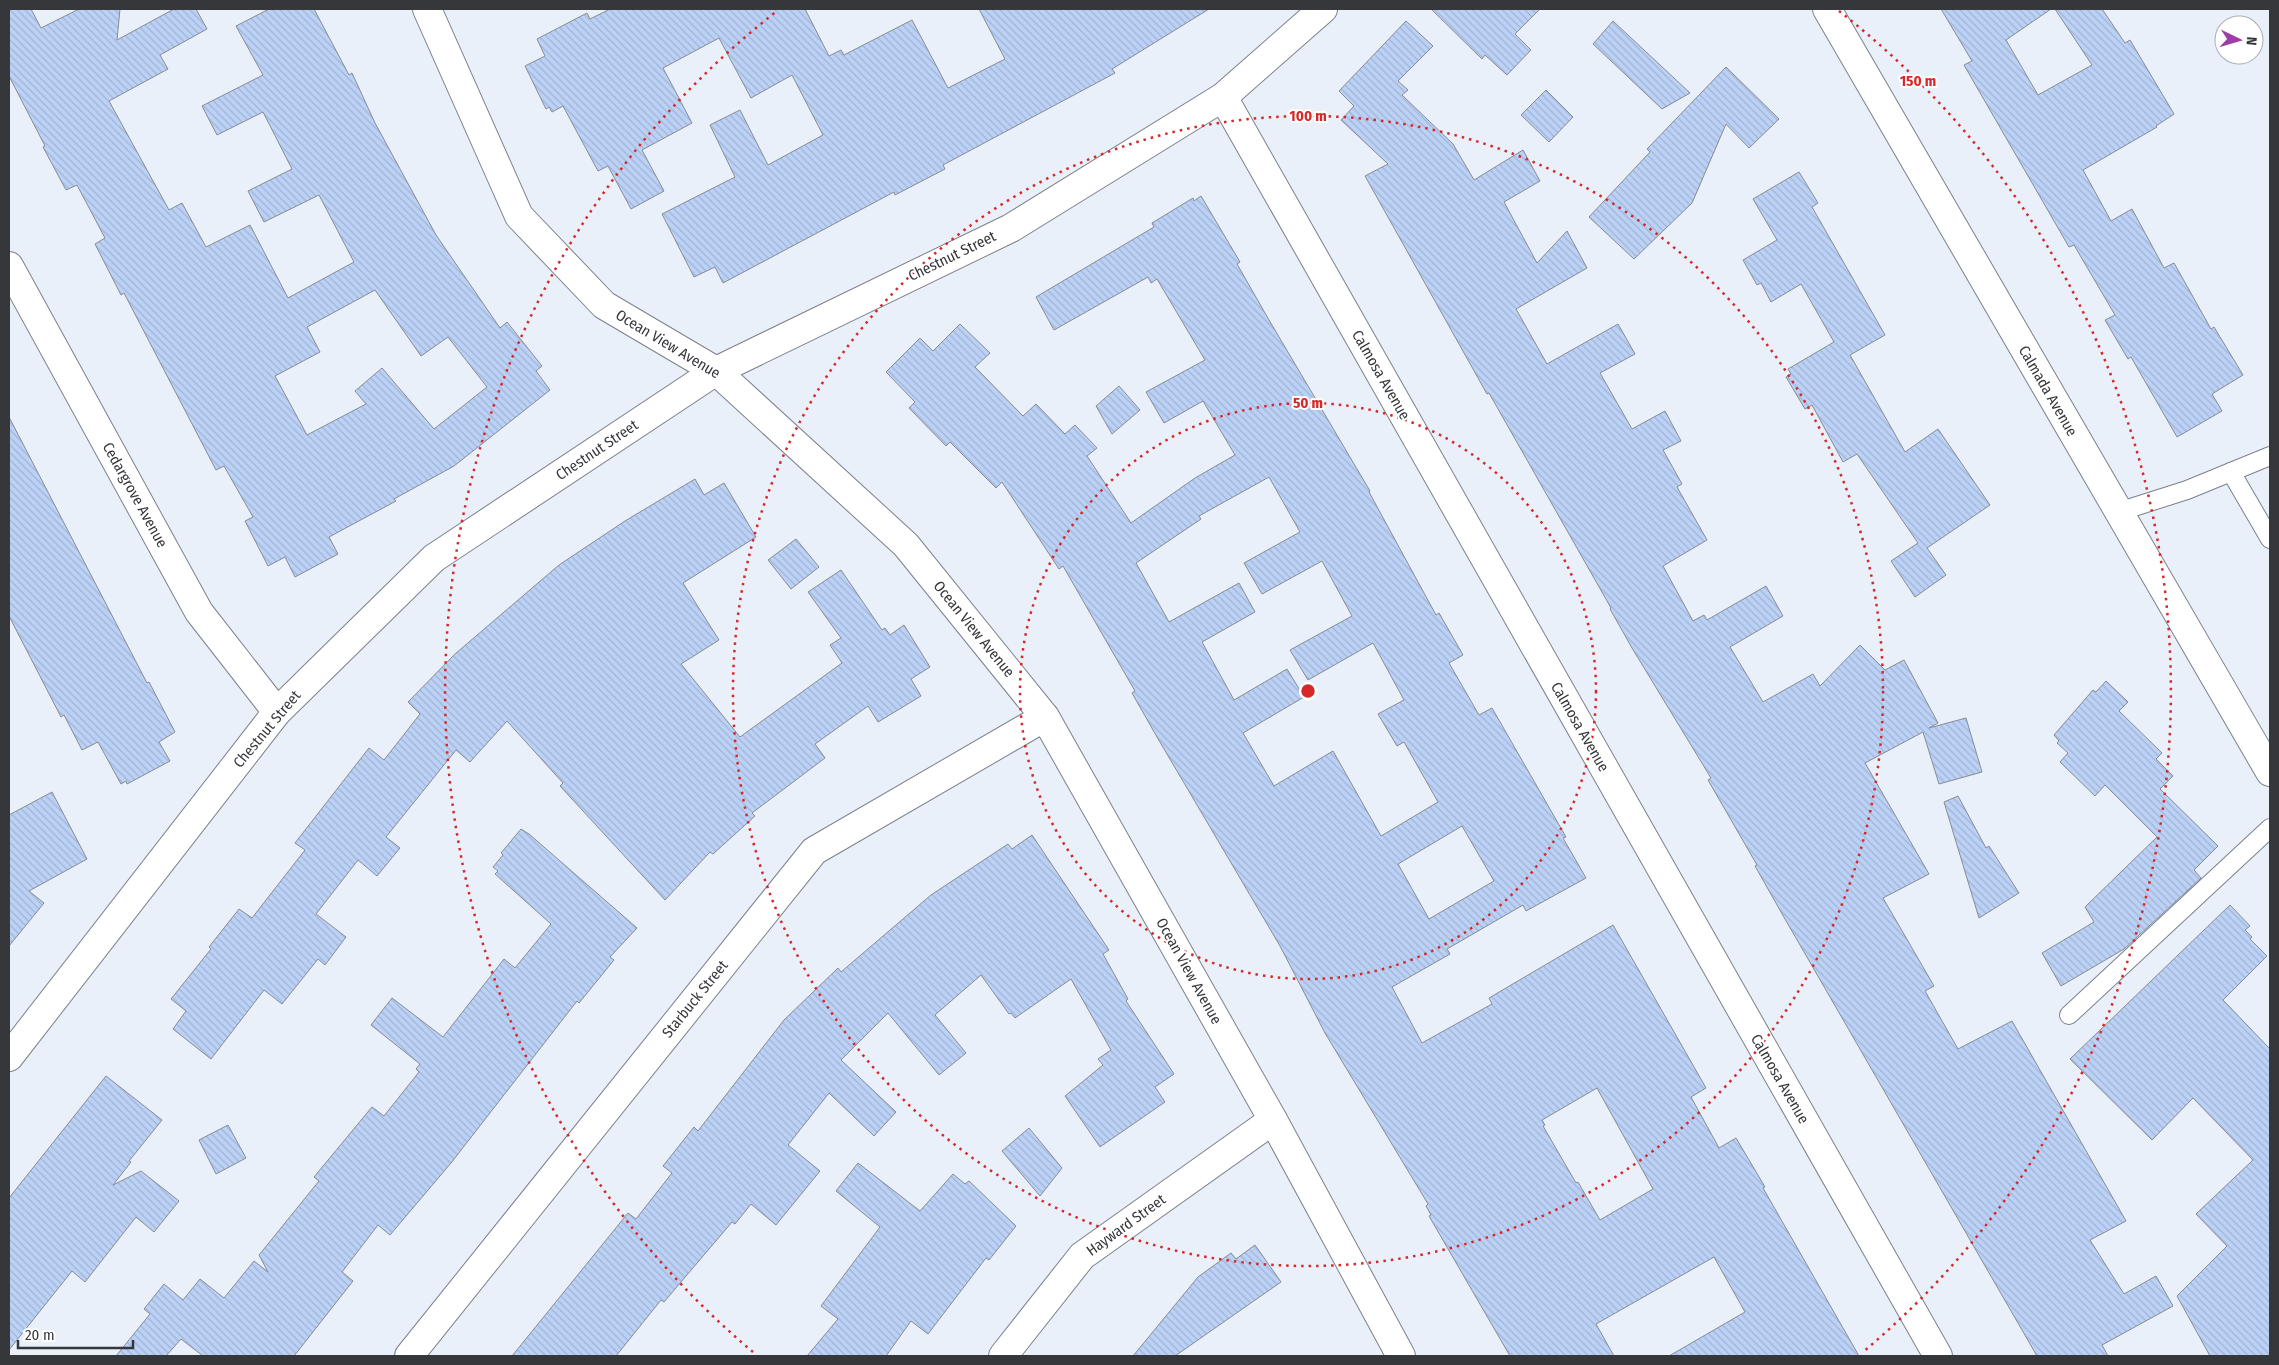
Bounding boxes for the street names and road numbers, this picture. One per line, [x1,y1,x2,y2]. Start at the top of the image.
street label: Chestnut Street [905,227,999,285]
street label: Ocean View Avenue [612,306,724,382]
street label: Calmosa Avenue [1348,327,1414,423]
street label: Calmada Avenue [2015,343,2081,439]
street label: Chestnut Street [553,416,642,484]
street label: Cedargrove Avenue [99,439,171,551]
street label: Ocean View Avenue [930,577,1018,681]
street label: Calmosa Avenue [1547,679,1613,775]
street label: Chestnut Street [230,687,305,771]
street label: Ocean View Avenue [1152,915,1226,1027]
street label: Starbuck Street [658,957,732,1041]
street label: Calmosa Avenue [1747,1031,1813,1127]
street label: Hayward Street [1083,1190,1169,1260]

